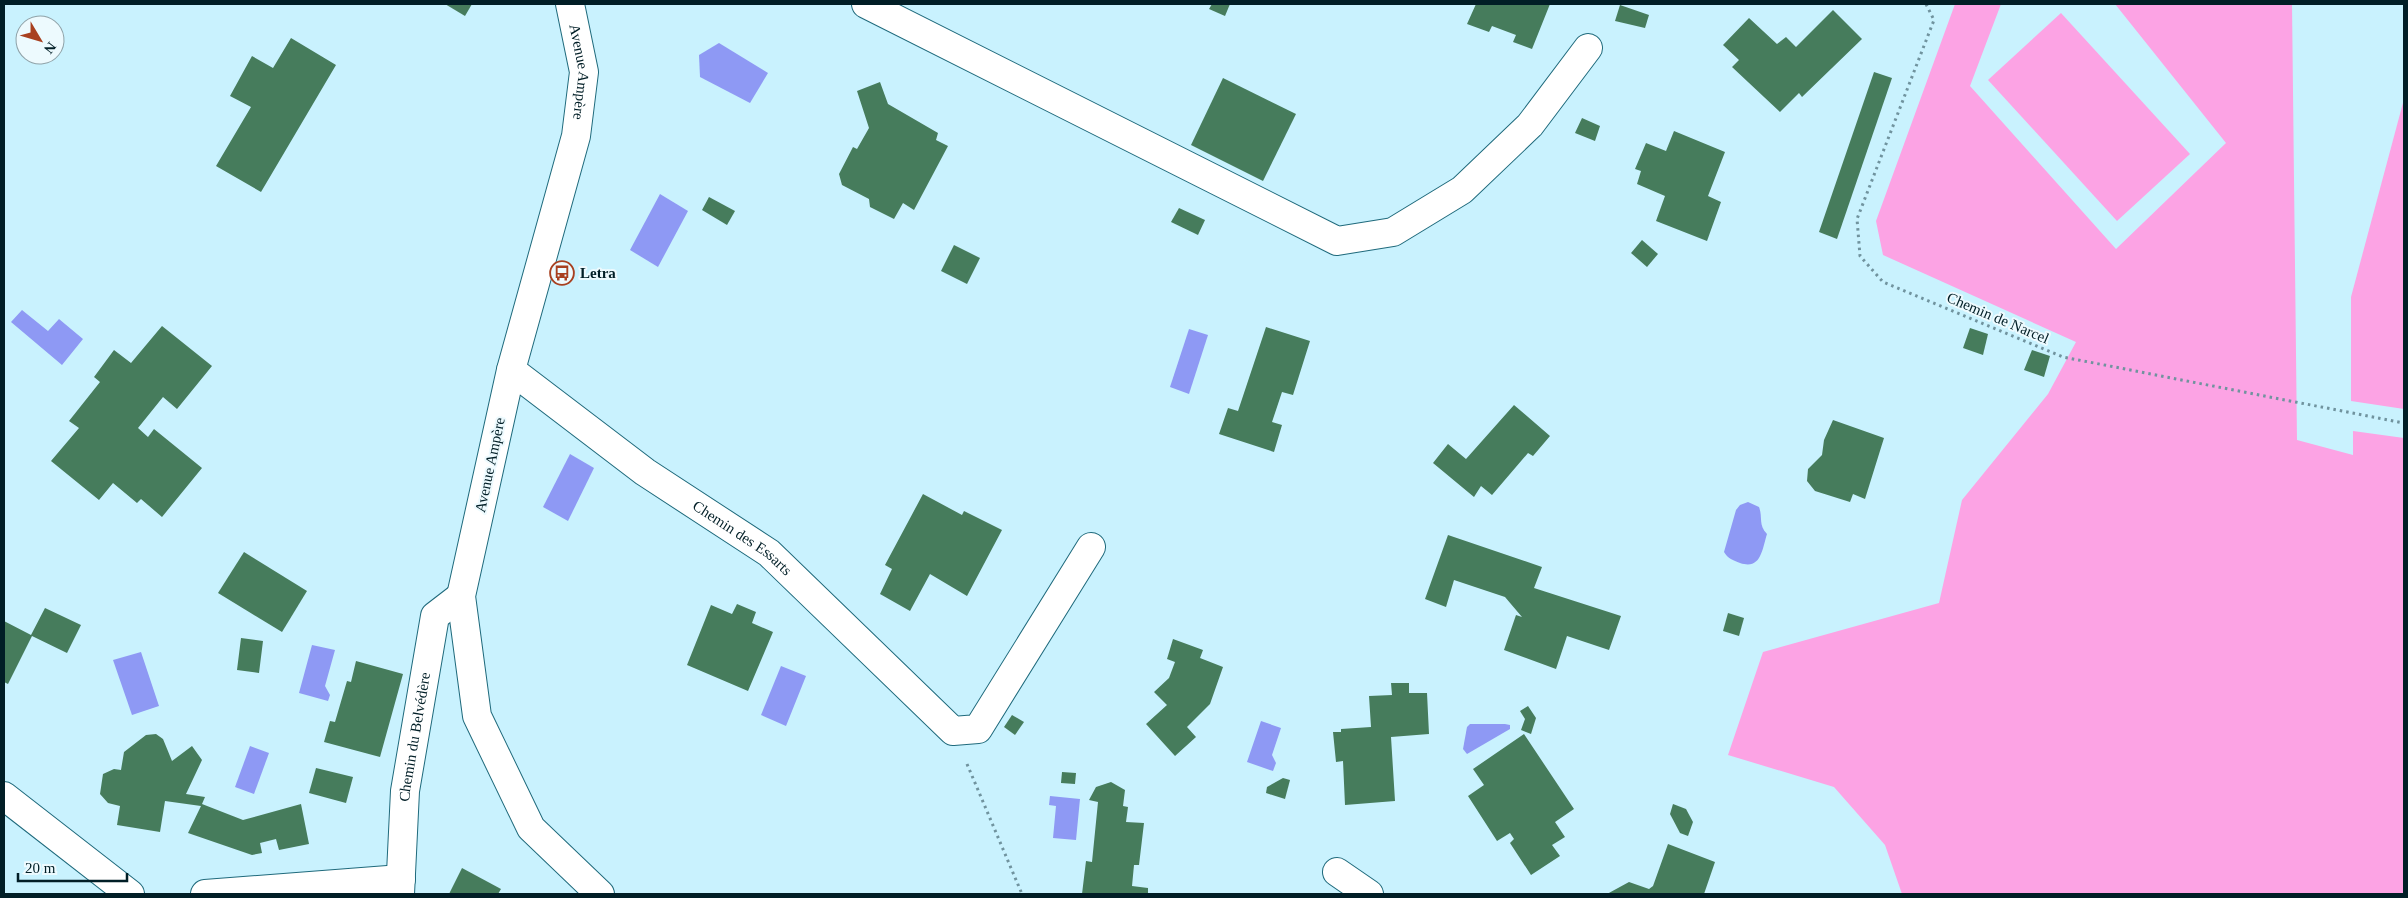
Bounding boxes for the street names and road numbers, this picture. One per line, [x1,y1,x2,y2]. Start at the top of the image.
street label: Avenue Ampère [566,23,592,121]
street label: Chemin de Narcel [1945,289,2051,347]
street label: Avenue Ampère [472,416,508,514]
street label: Chemin des Essarts [690,497,795,579]
street label: Chemin du Belvédère [396,671,433,802]

